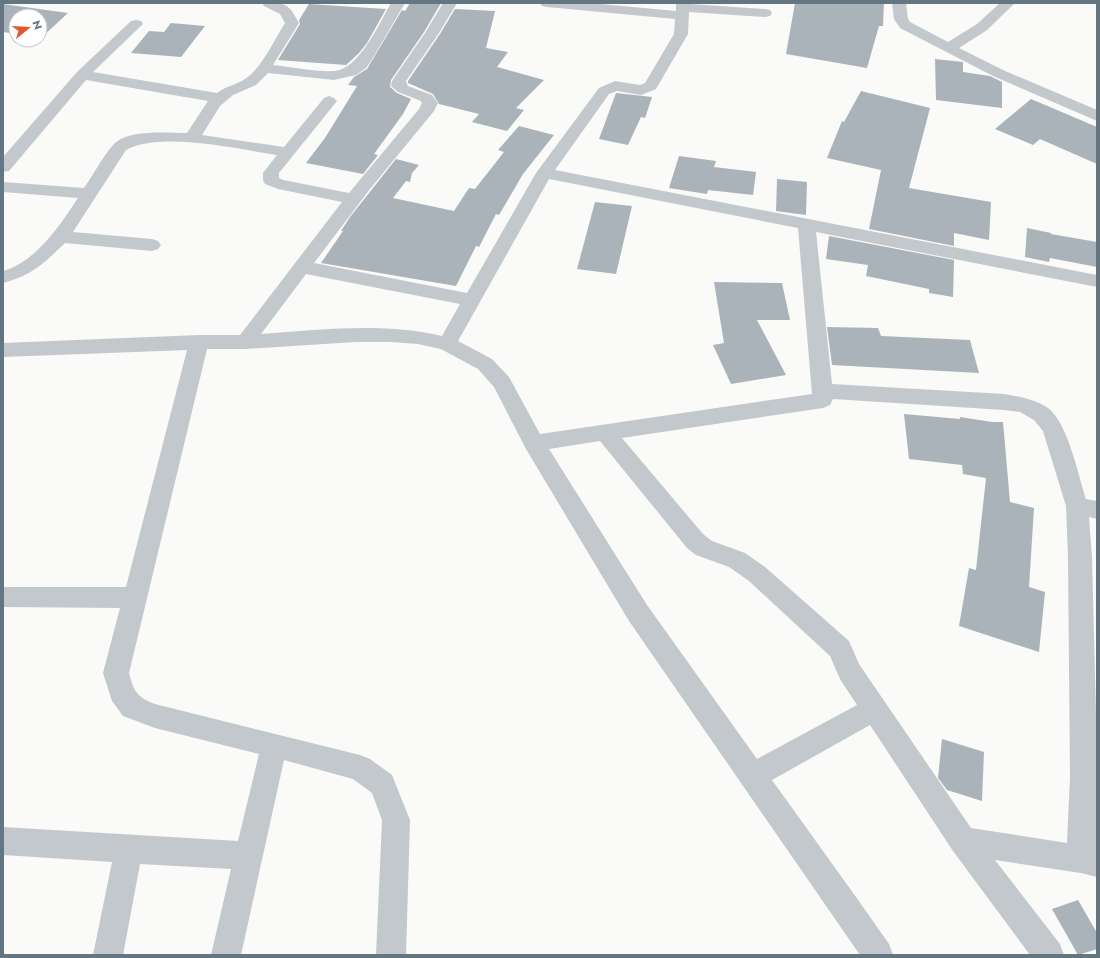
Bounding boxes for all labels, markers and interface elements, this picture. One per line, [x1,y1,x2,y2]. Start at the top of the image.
north arrow [8,8,48,48]
text: N [29,18,46,32]

